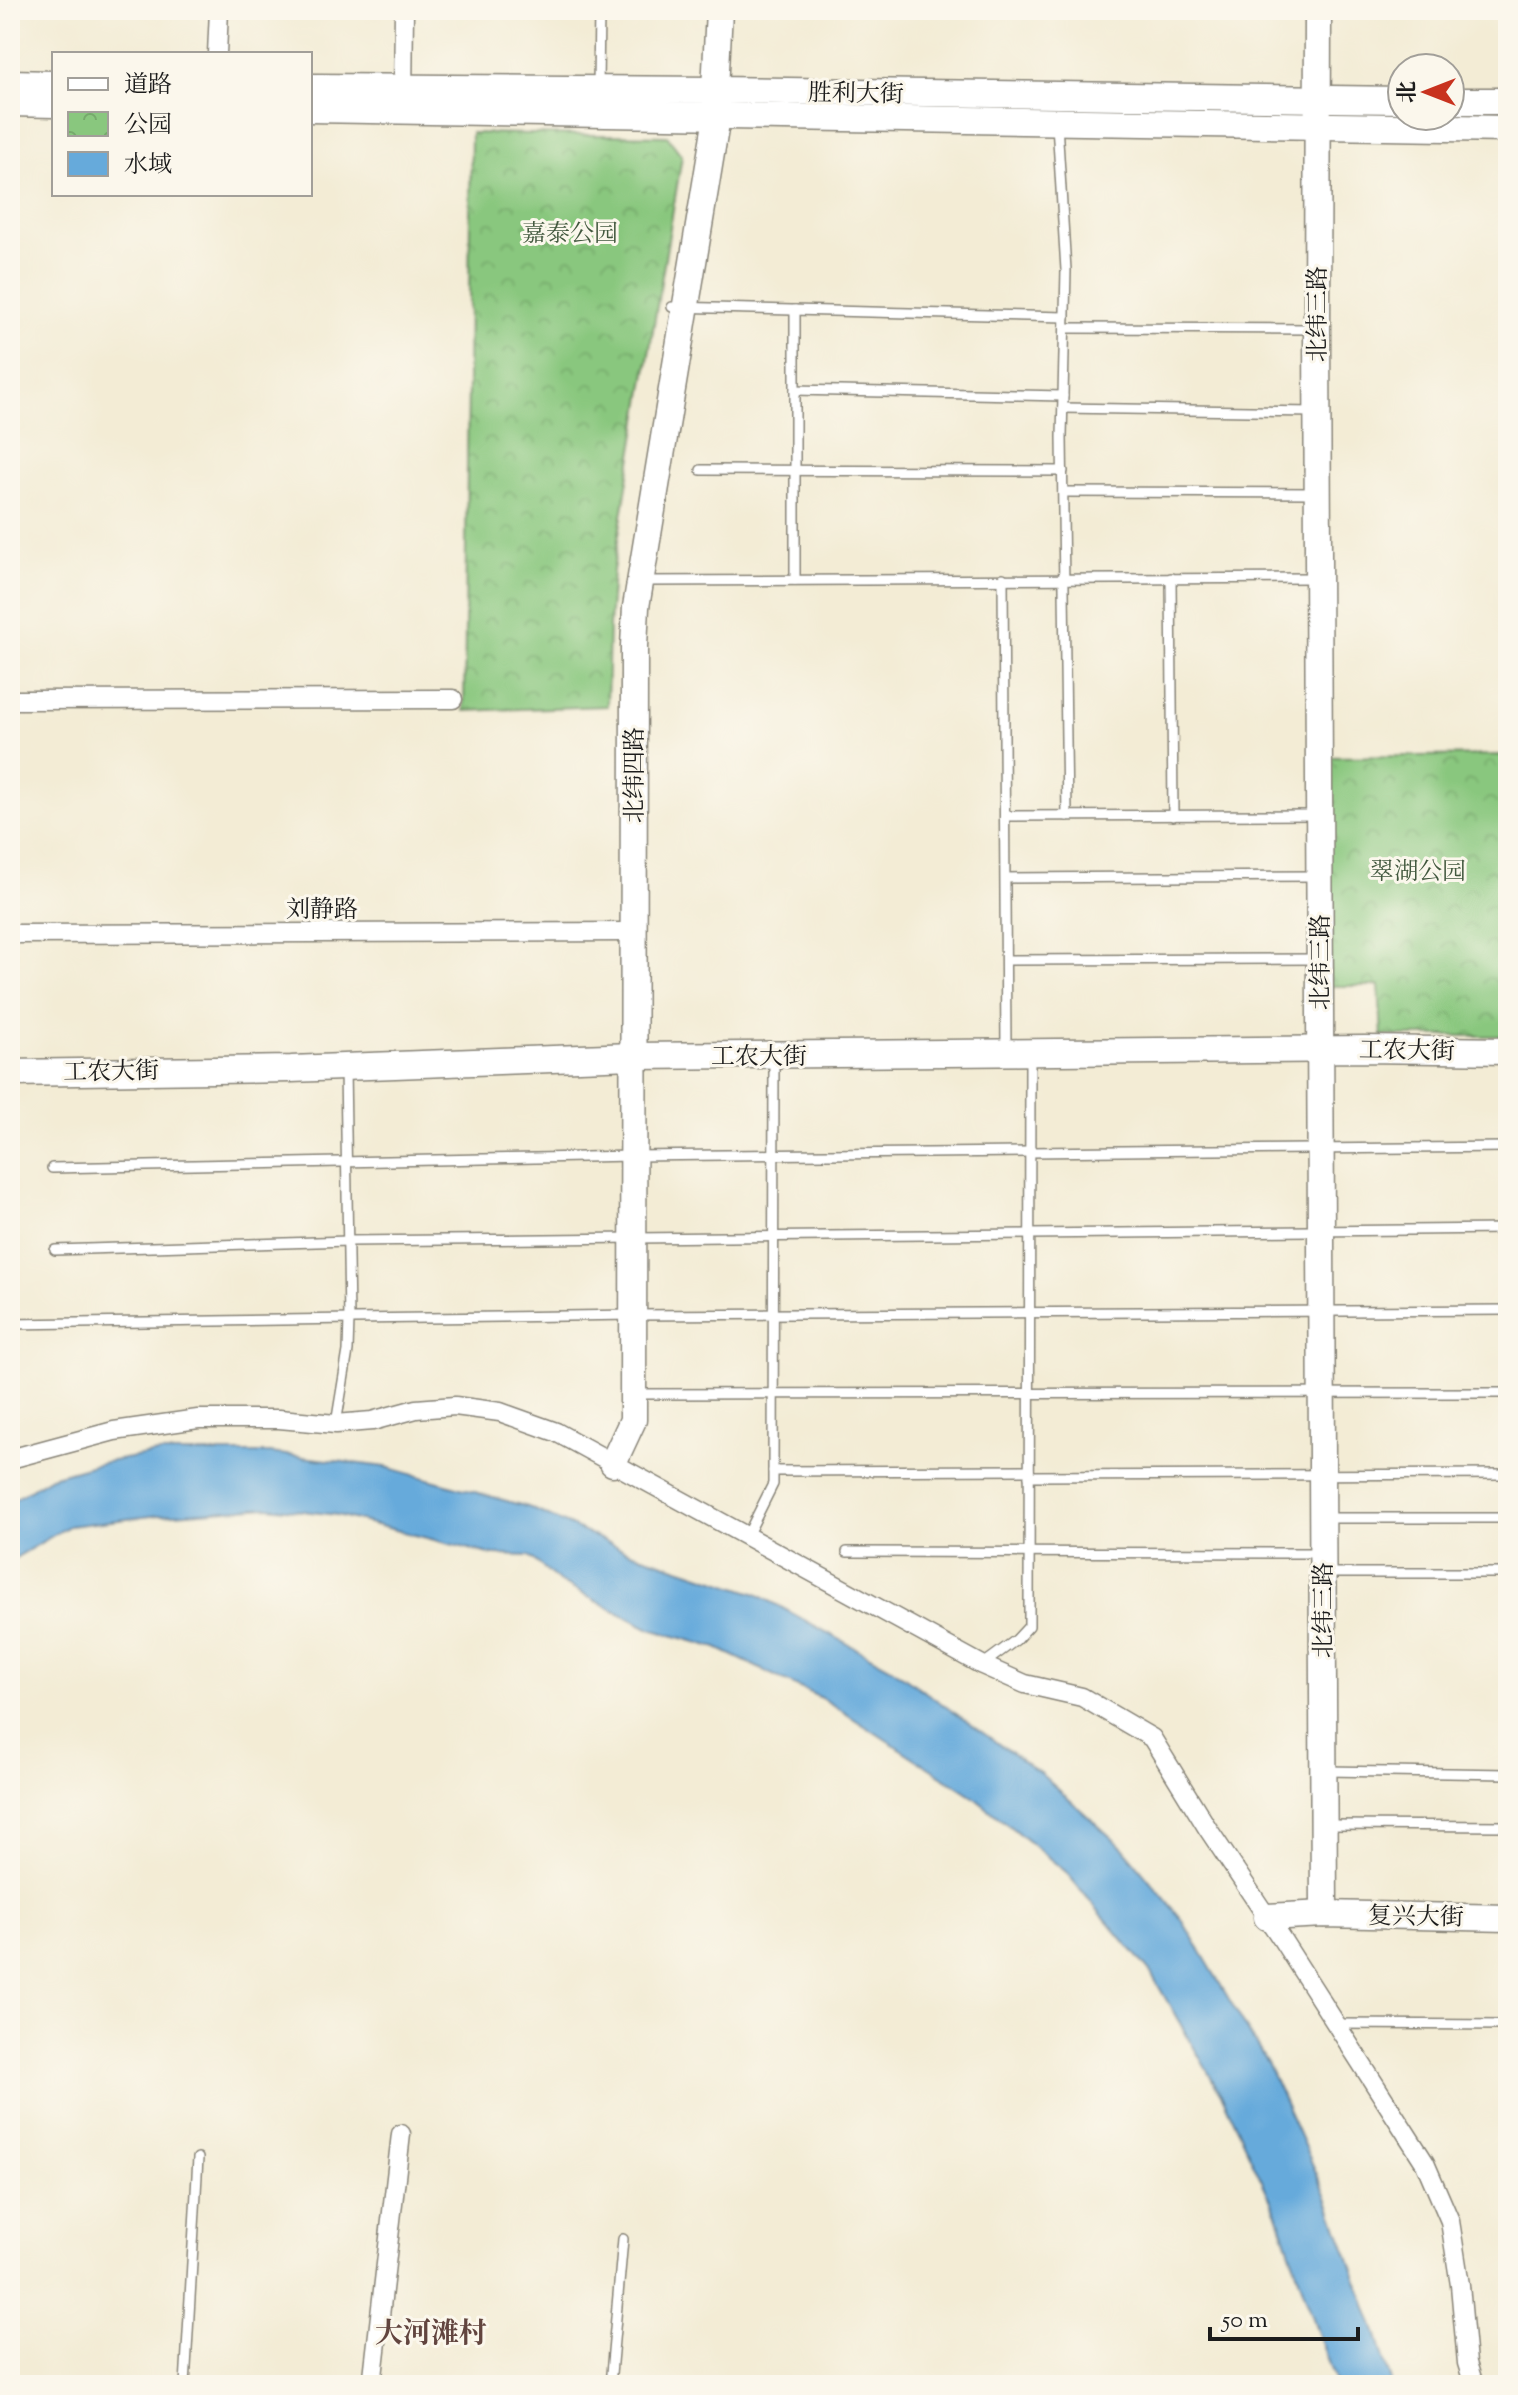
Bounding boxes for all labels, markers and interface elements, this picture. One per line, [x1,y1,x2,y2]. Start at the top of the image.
legend [52,52,312,196]
north arrow [1386,52,1466,132]
text: 道路 [124,69,172,103]
street label: 胜利大街 [808,77,904,113]
text: 北 [1393,81,1425,103]
text: 公园 [124,109,172,143]
text: 水域 [124,149,172,183]
park label: 嘉泰公园 [522,218,618,252]
street label: 北纬三路 [1302,266,1336,362]
street label: 北纬四路 [619,727,653,823]
park label: 翠湖公园 [1370,856,1466,890]
street label: 刘静路 [286,894,358,928]
street label: 北纬三路 [1305,914,1339,1010]
street label: 工农大街 [1359,1034,1455,1070]
street label: 工农大街 [711,1041,807,1075]
street label: 工农大街 [63,1055,159,1091]
street label: 北纬三路 [1308,1562,1342,1658]
street label: 复兴大街 [1368,1900,1464,1936]
scale bar [1210,2291,1358,2341]
text: 50 m [1220,2304,1268,2338]
district label: 大河滩村 [375,2315,487,2355]

